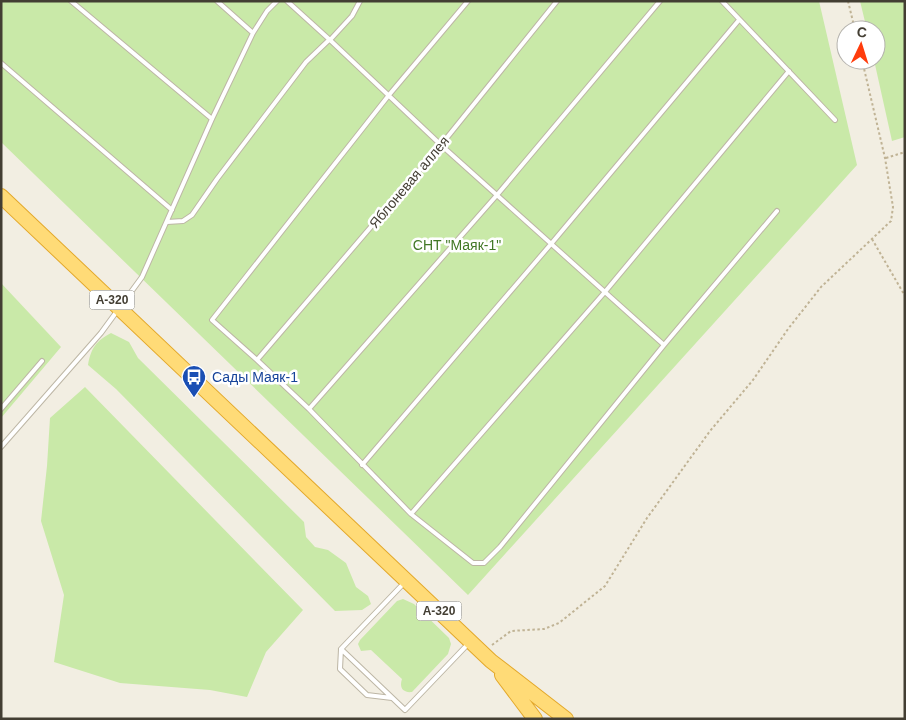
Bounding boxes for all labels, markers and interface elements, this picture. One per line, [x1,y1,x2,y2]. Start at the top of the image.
north arrow [836,20,886,70]
text: С [856,24,868,40]
street label: Яблоневая аллея [366,133,452,231]
park label: СНТ "Маяк-1" [413,237,501,253]
road number: А-320 [90,290,134,310]
bus stop icon: Сады Маяк-1 [181,364,207,398]
place label: Сады Маяк-1 [212,369,298,385]
road number: А-320 [416,602,462,620]

